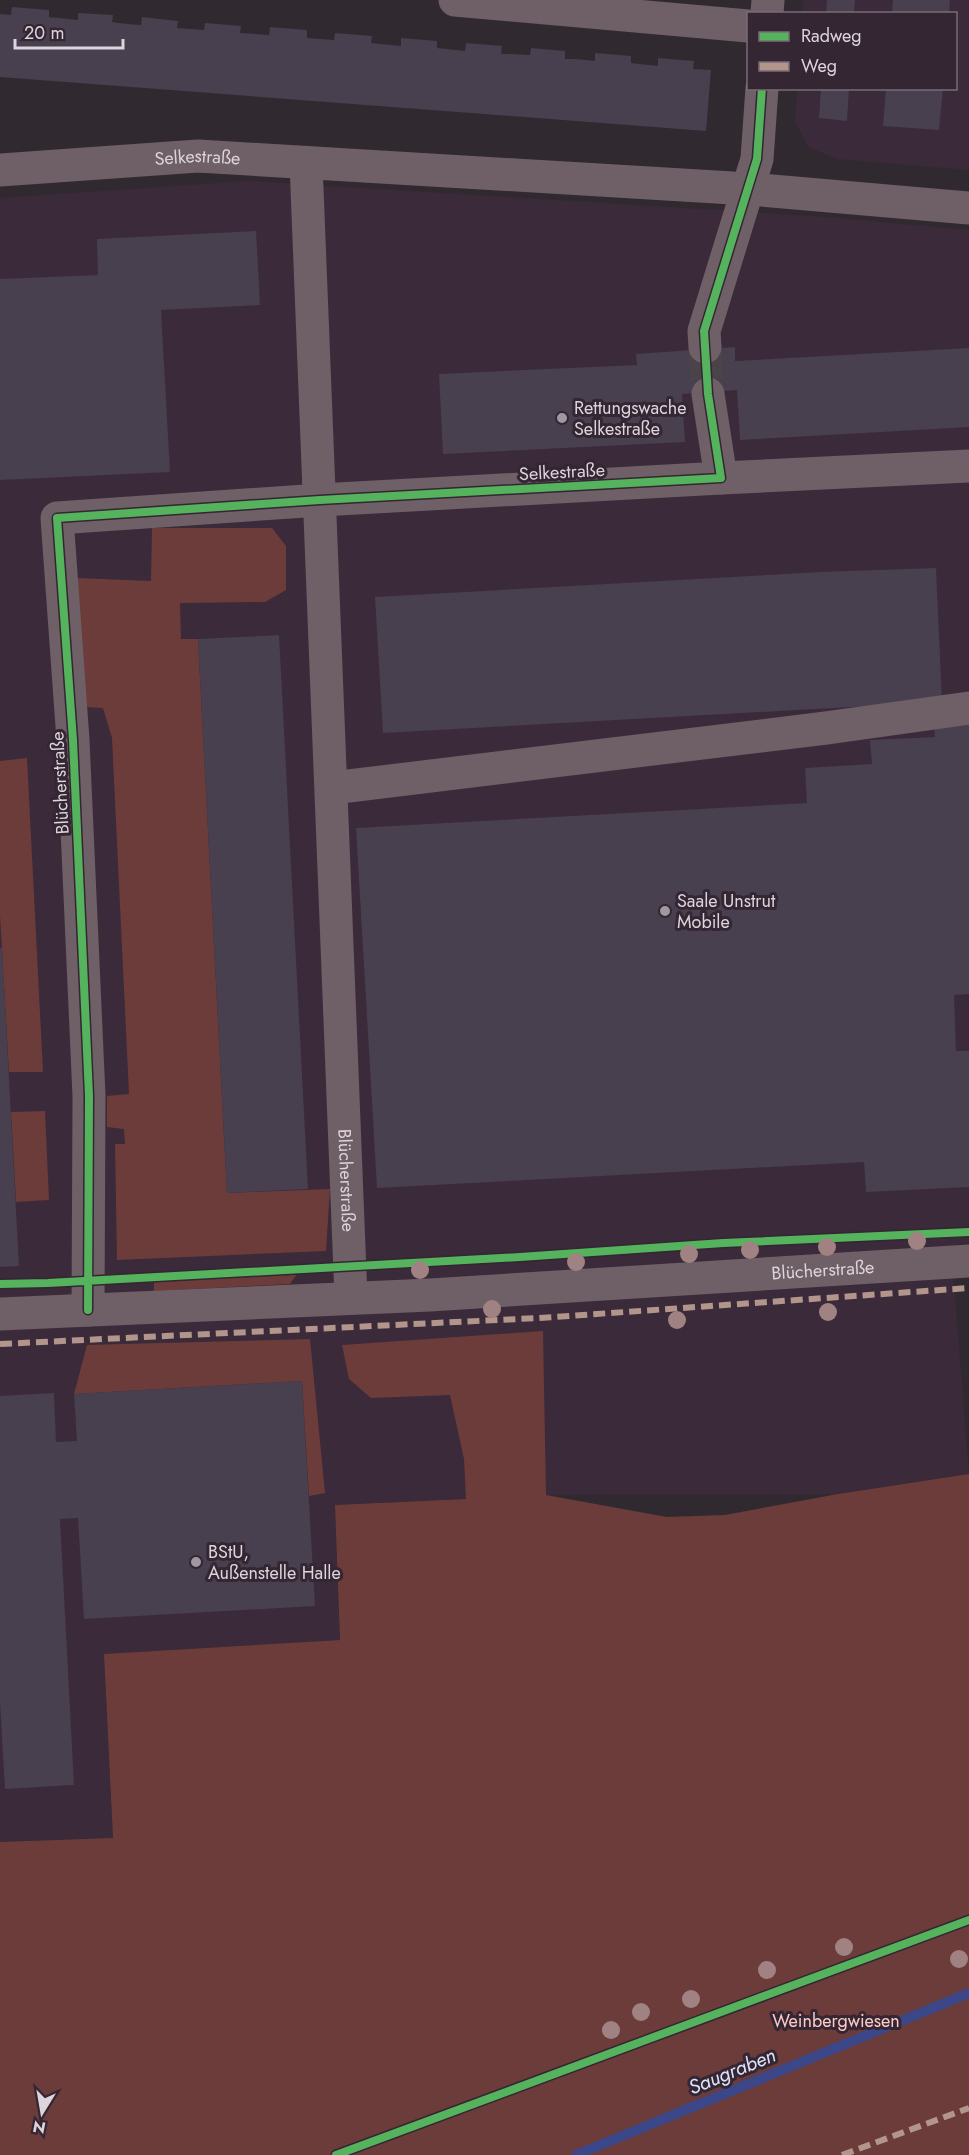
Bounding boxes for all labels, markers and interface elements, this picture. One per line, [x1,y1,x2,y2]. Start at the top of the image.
scale bar [15,12,123,50]
legend [747,12,957,90]
text: 20 m [24,20,64,46]
text: Radweg [801,23,862,49]
text: Weg [801,53,837,79]
street label: Selkestraße [154,143,241,172]
place label: Rettungswache Selkestraße [574,395,687,442]
marker: Rettungswache Selkestraße [555,411,569,425]
street label: Selkestraße [518,457,606,487]
street label: Blücherstraße [44,731,76,835]
place label: Saale Unstrut Mobile [677,888,776,935]
marker: Saale Unstrut Mobile [658,904,672,918]
street label: Blücherstraße [331,1128,361,1232]
street label: Blücherstraße [771,1254,875,1286]
place label: BStU, Außenstelle Halle [208,1539,341,1586]
marker: BStU, Außenstelle Halle [189,1555,203,1569]
park label: Weinbergwiesen [772,2008,900,2034]
water label: Saugraben [684,2041,780,2102]
north arrow [12,2083,72,2143]
text: N [31,2115,48,2140]

